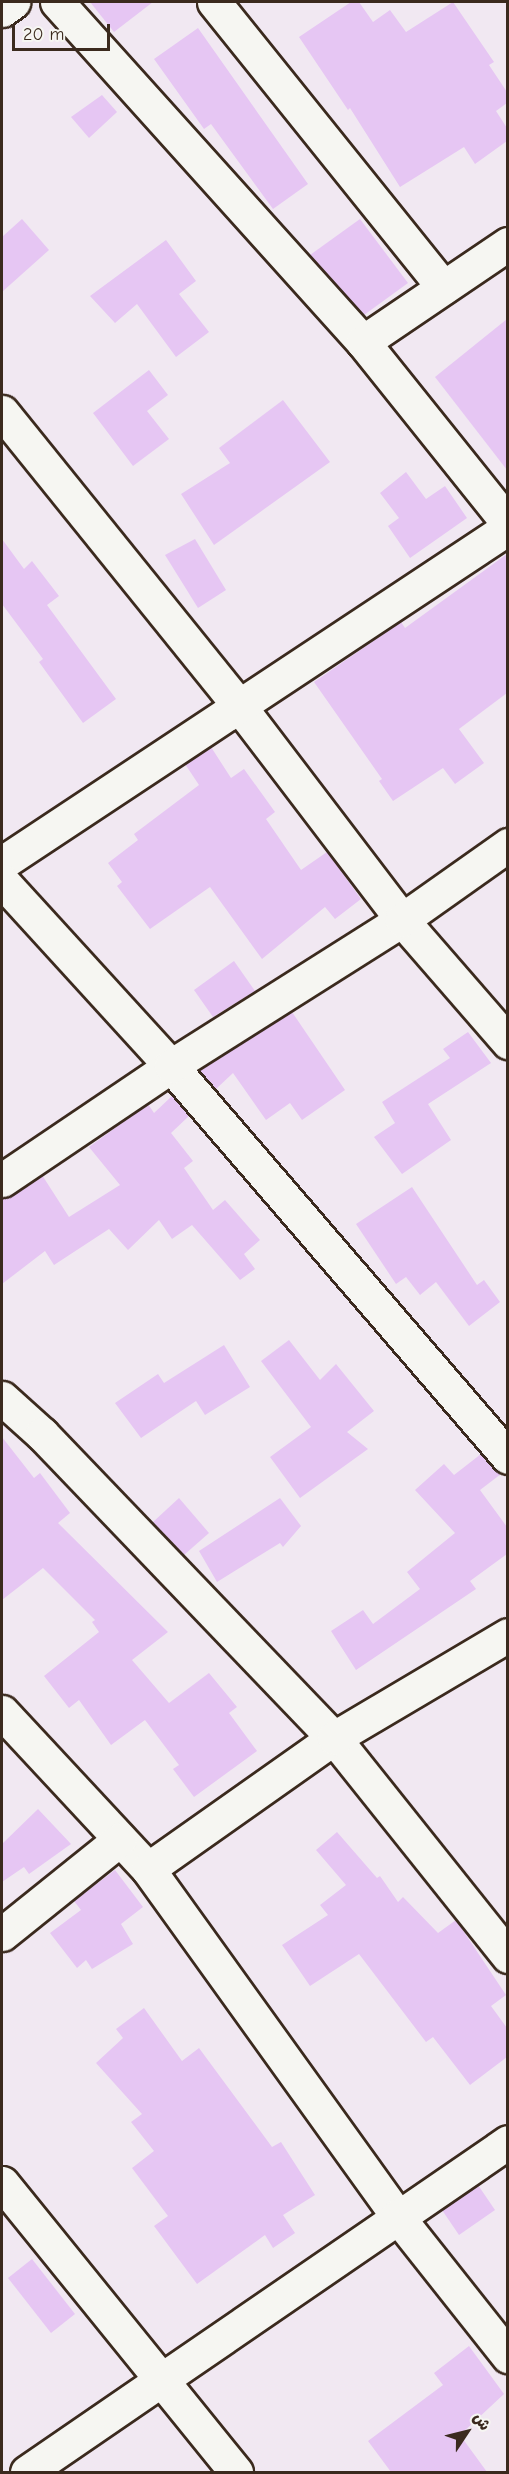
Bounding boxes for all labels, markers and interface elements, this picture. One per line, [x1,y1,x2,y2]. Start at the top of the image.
scale bar [15,12,112,50]
text: 20 m [23,24,64,45]
north arrow [437,2402,497,2462]
text: ش [469,2409,494,2434]

